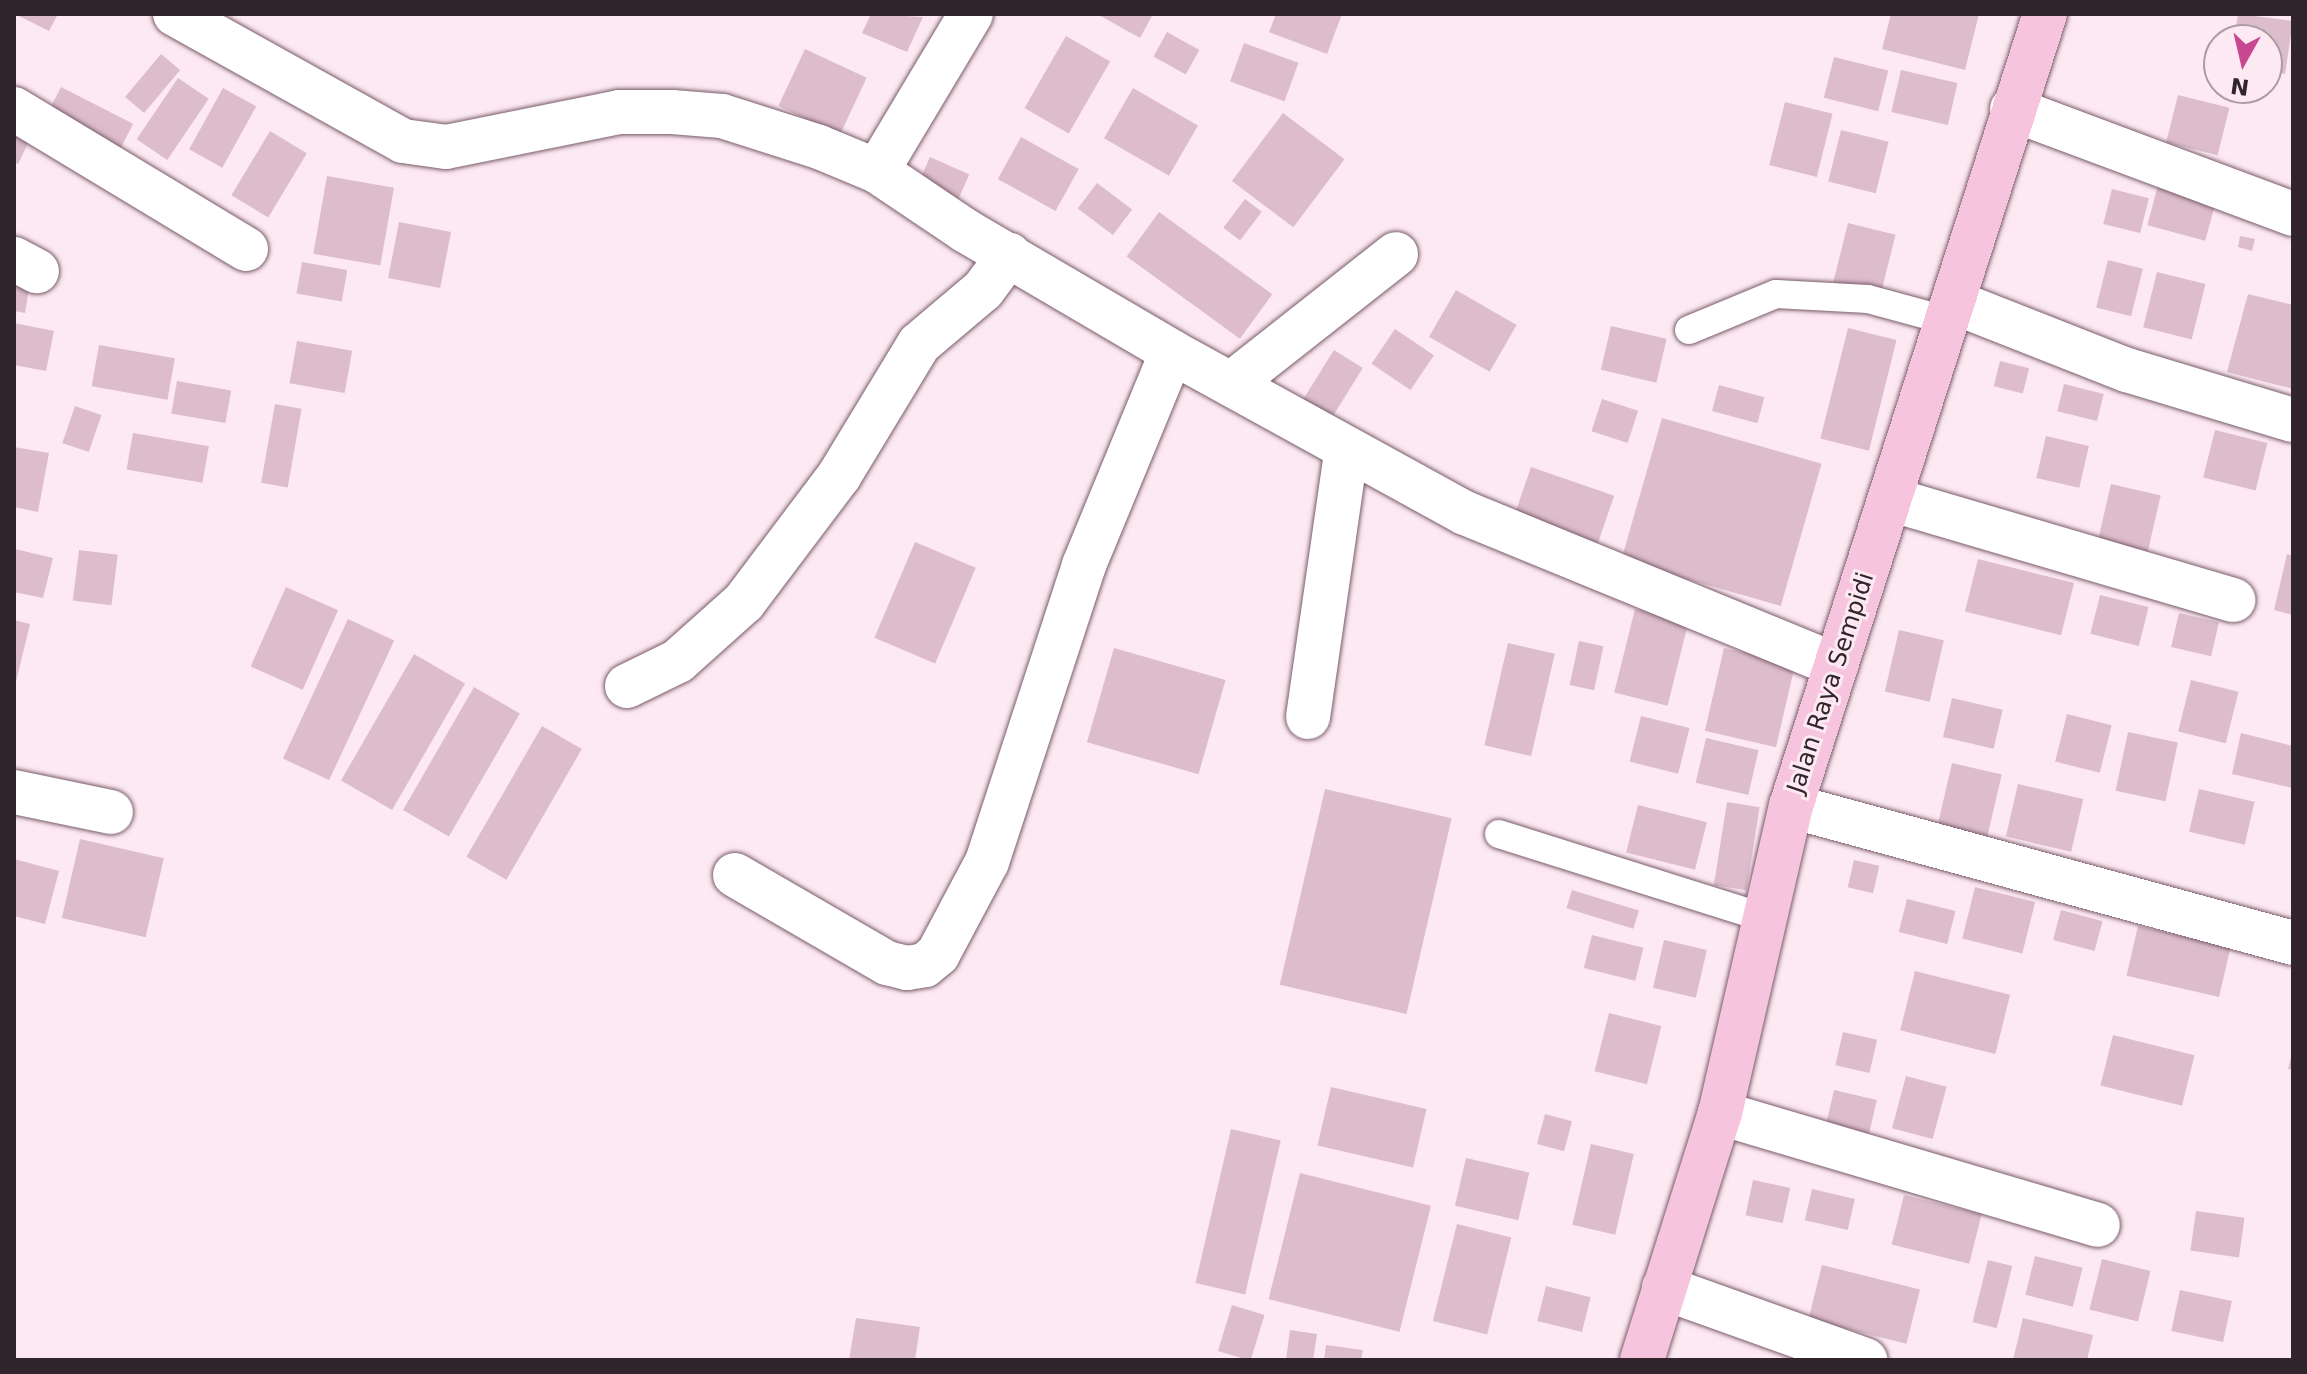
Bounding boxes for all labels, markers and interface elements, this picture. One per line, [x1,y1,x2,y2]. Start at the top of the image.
north arrow [2203,24,2283,104]
text: N [2229,73,2251,100]
street label: Jalan Raya Sempidi [1782,569,1880,797]

